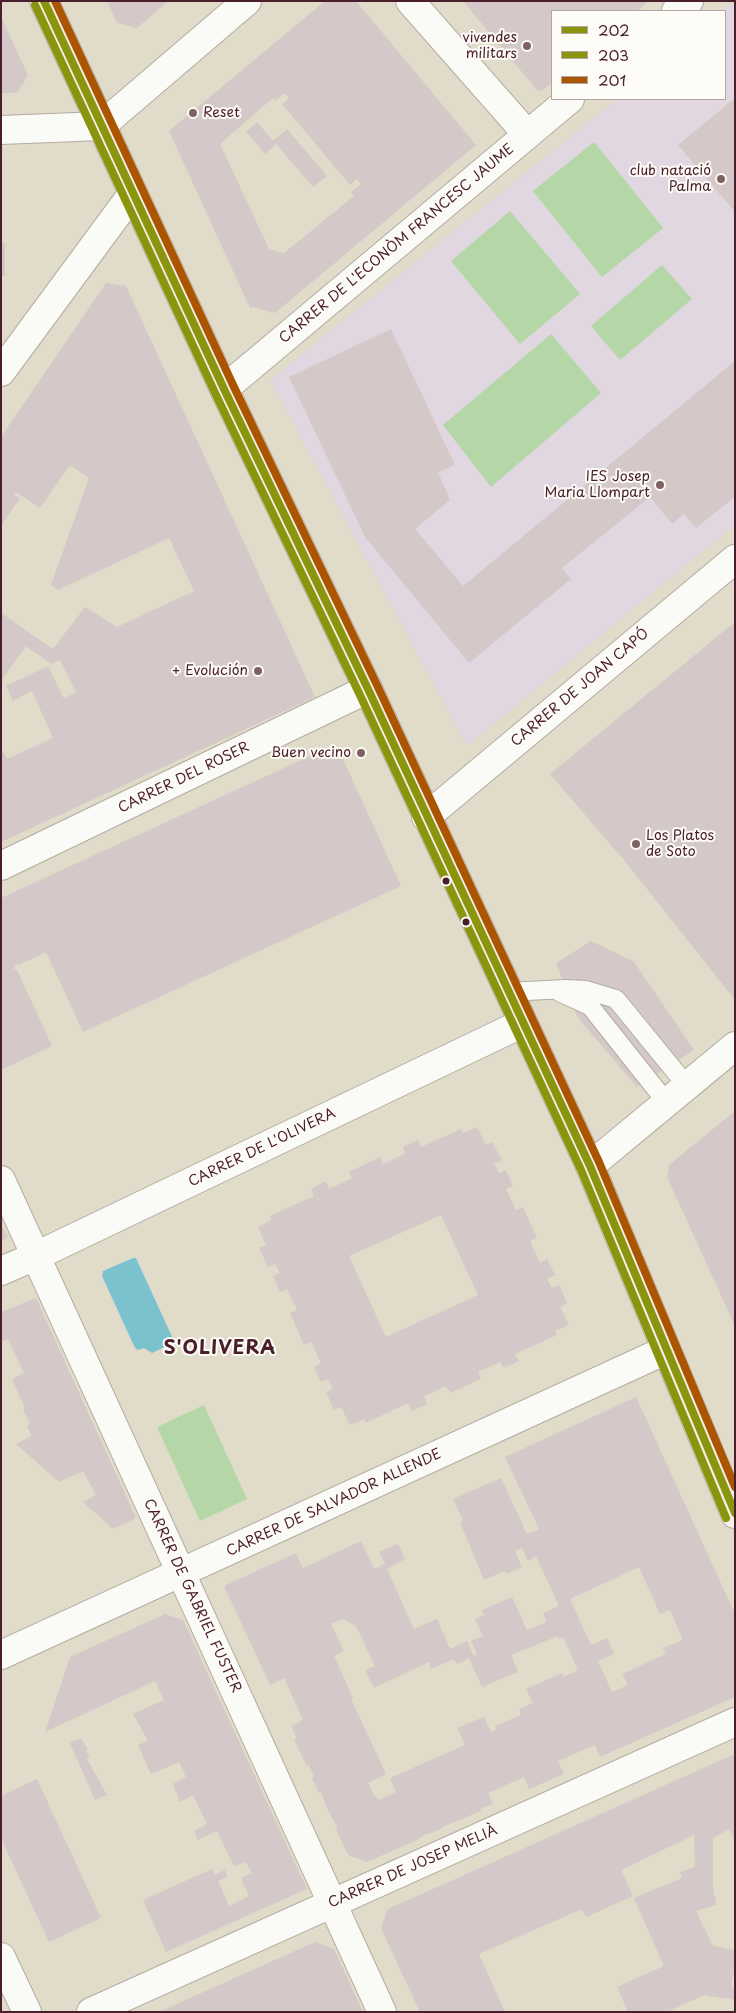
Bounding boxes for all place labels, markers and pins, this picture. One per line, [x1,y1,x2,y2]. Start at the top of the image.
place label: vivendes militars [463,30,517,62]
marker: vivendes militars [521,40,533,52]
place label: Reset [203,105,240,121]
marker: Reset [187,107,199,119]
place label: club natació Palma [630,163,711,196]
marker: club natació Palma [715,173,727,185]
place label: IES Josep Maria Llompart [544,469,650,502]
marker: IES Josep Maria Llompart [654,479,666,491]
place label: + Evolución [172,663,248,679]
marker: + Evolución [252,665,264,677]
place label: Buen vecino [271,745,351,761]
marker: Buen vecino [355,747,367,759]
place label: Los Platos de Soto [646,828,714,860]
marker: Los Platos de Soto [630,838,642,850]
unlabelled marker [441,876,451,886]
unlabelled marker [461,917,471,927]

